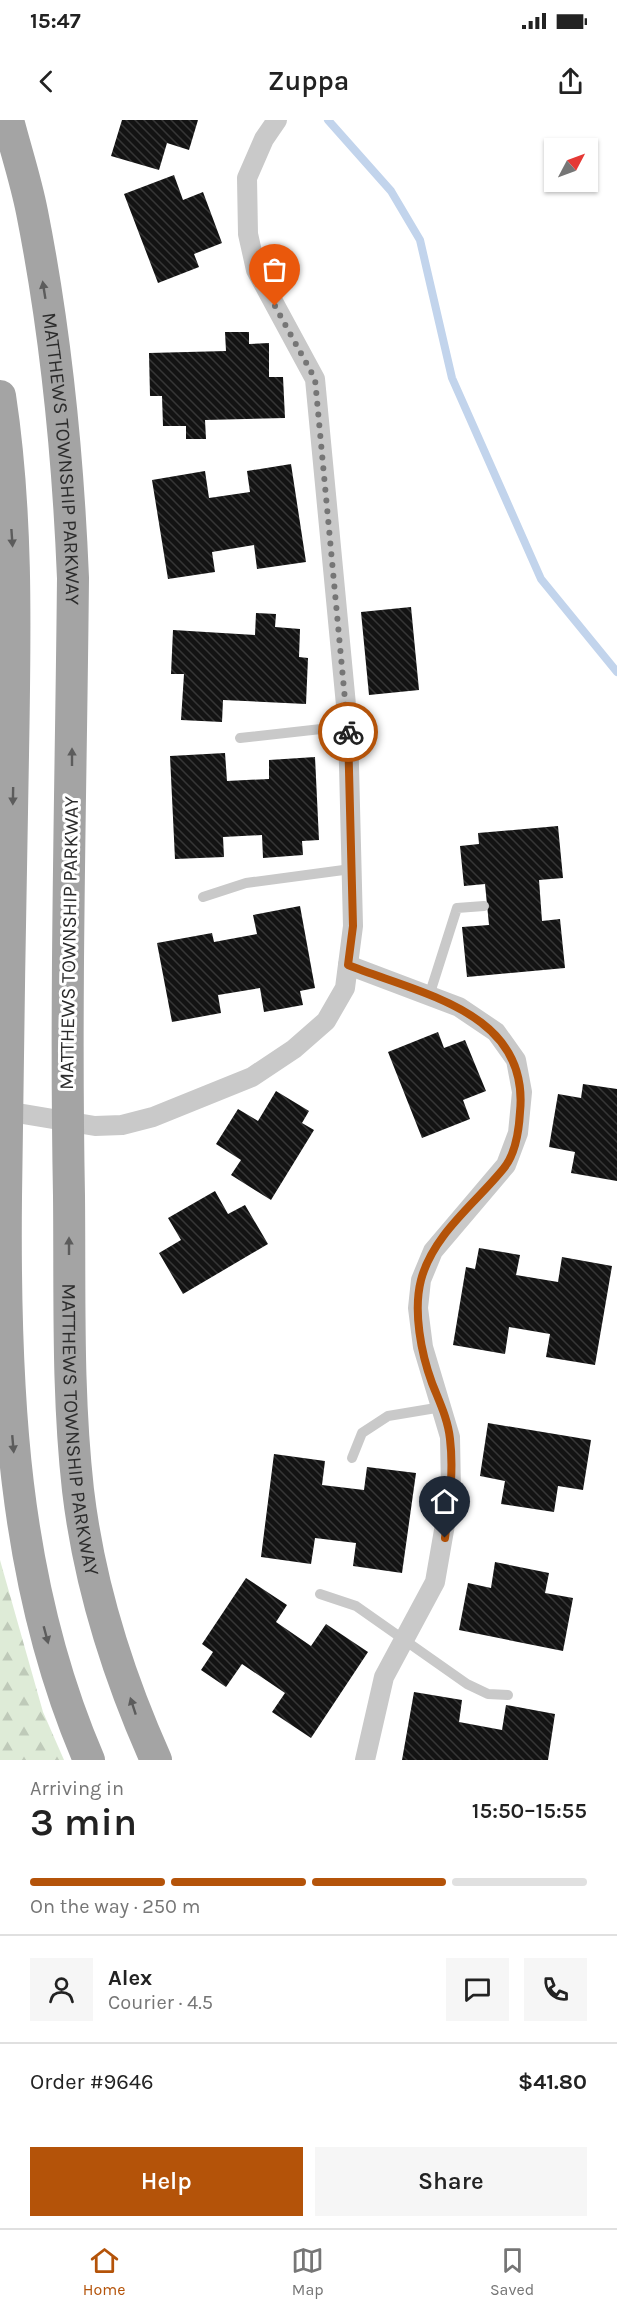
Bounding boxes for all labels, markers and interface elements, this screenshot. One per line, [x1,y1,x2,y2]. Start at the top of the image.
text: 15:47 [30,8,81,34]
icon: back [30,65,63,98]
text: Zuppa [268,65,349,97]
icon: share [554,65,587,98]
north arrow [544,138,598,192]
map controls [544,138,598,192]
pin [249,244,300,306]
icon: bag [258,253,291,286]
one-way arrow [40,281,49,300]
street label: MATTHEWS TOWNSHIP PARKWAY [38,311,85,605]
one-way arrow [7,529,17,548]
courier [318,702,378,762]
icon: bike [332,716,365,749]
one-way arrow [67,747,76,766]
one-way arrow [8,786,18,805]
street label: MATTHEWS TOWNSHIP PARKWAY [55,796,83,1090]
one-way arrow [64,1236,74,1255]
street label: MATTHEWS TOWNSHIP PARKWAY [58,1283,104,1578]
one-way arrow [8,1434,18,1453]
pin [419,1476,470,1538]
icon: home [428,1485,461,1518]
one-way arrow [42,1627,51,1645]
one-way arrow [128,1697,138,1715]
text: Arriving in [30,1777,124,1800]
text: 15:50–15:55 [472,1798,587,1824]
text: 3 min [30,1799,137,1845]
text: On the way · 250 m [30,1895,200,1918]
button: person [30,1958,93,2021]
button: chat [446,1958,509,2021]
button: phone [524,1958,587,2021]
text: Alex [108,1965,152,1991]
text: Courier · 4.5 [108,1991,213,2014]
text: Order #9646 [30,2069,154,2095]
text: $41.80 [518,2069,587,2095]
button: Help [30,2147,303,2216]
button: Share [315,2147,587,2216]
tab: Home [83,2244,125,2299]
tab: Map [291,2244,324,2299]
tab: Saved [490,2244,534,2299]

